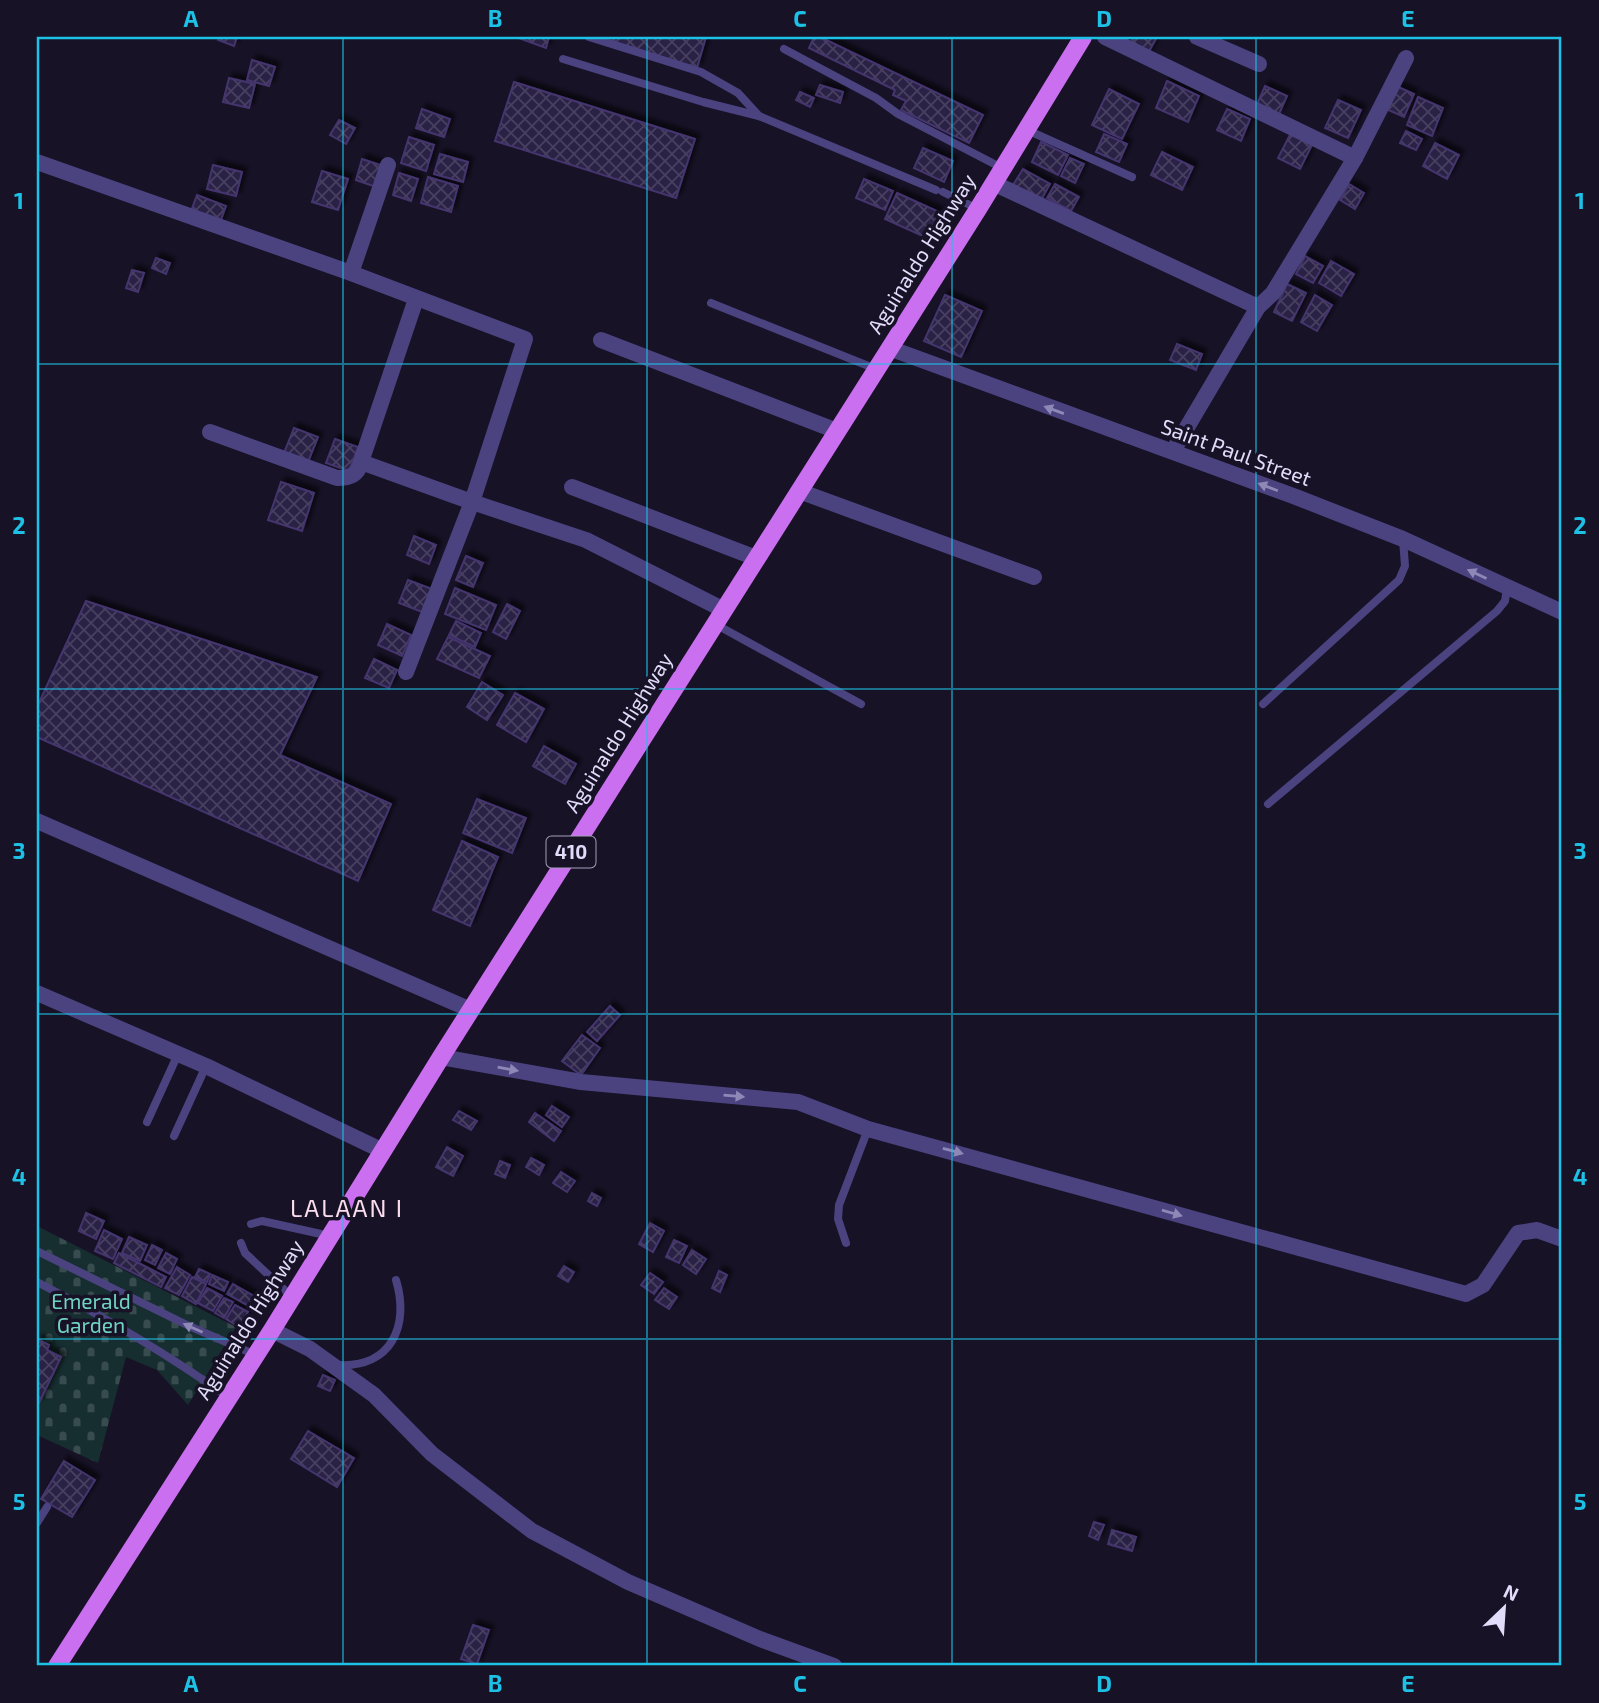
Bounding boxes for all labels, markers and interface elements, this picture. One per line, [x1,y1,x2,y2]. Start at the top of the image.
text: A [183,4,199,32]
text: B [488,4,502,32]
text: C [793,4,807,32]
text: D [1096,4,1112,32]
text: E [1401,4,1415,32]
street label: Aguinaldo Highway [861,169,980,338]
text: 1 [14,186,24,214]
text: 1 [1575,186,1585,214]
one-way arrow [1043,404,1064,415]
street label: Saint Paul Street [1158,413,1315,490]
one-way arrow [1257,481,1278,492]
text: 2 [12,511,26,539]
text: 2 [1573,511,1587,539]
one-way arrow [1467,568,1488,579]
street label: Aguinaldo Highway [558,648,677,817]
text: 3 [12,836,26,864]
road number: 410 [546,836,596,867]
text: 3 [1573,836,1587,864]
one-way arrow [497,1064,519,1075]
one-way arrow [723,1091,745,1102]
one-way arrow [942,1146,964,1157]
text: 4 [12,1162,26,1190]
text: 4 [1573,1162,1587,1190]
district label: LALAAN I [290,1193,404,1222]
one-way arrow [1161,1209,1182,1219]
street label: Aguinaldo Highway [189,1235,308,1404]
park label: Emerald Garden [51,1288,131,1337]
one-way arrow [183,1322,203,1334]
text: 5 [13,1487,25,1515]
text: 5 [1574,1487,1586,1515]
north arrow [1470,1574,1540,1644]
text: N [1500,1579,1522,1605]
text: A [183,1669,199,1697]
text: B [488,1669,502,1697]
text: C [793,1669,807,1697]
text: D [1096,1669,1112,1697]
text: E [1401,1669,1415,1697]

